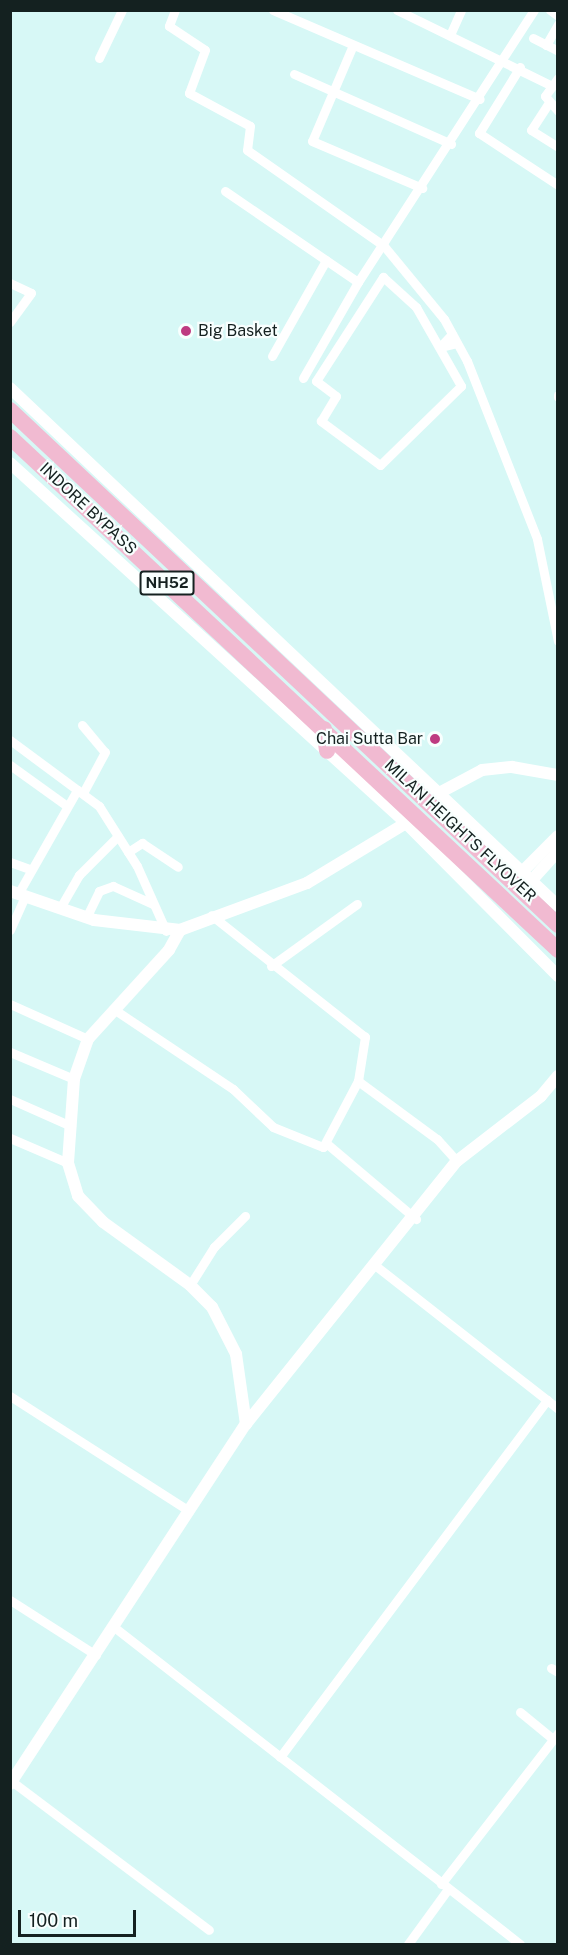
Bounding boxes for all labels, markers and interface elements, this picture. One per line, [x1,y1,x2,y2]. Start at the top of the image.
place label: Big Basket [198,321,278,341]
marker: Big Basket [179,324,193,338]
street label: INDORE BYPASS [35,459,141,559]
road number: NH52 [138,571,195,595]
place label: Chai Sutta Bar [316,729,423,749]
marker: Chai Sutta Bar [428,732,442,746]
street label: MILAN HEIGHTS FLYOVER [380,756,540,906]
scale bar [21,1898,140,1936]
text: 100 m [29,1910,78,1931]

